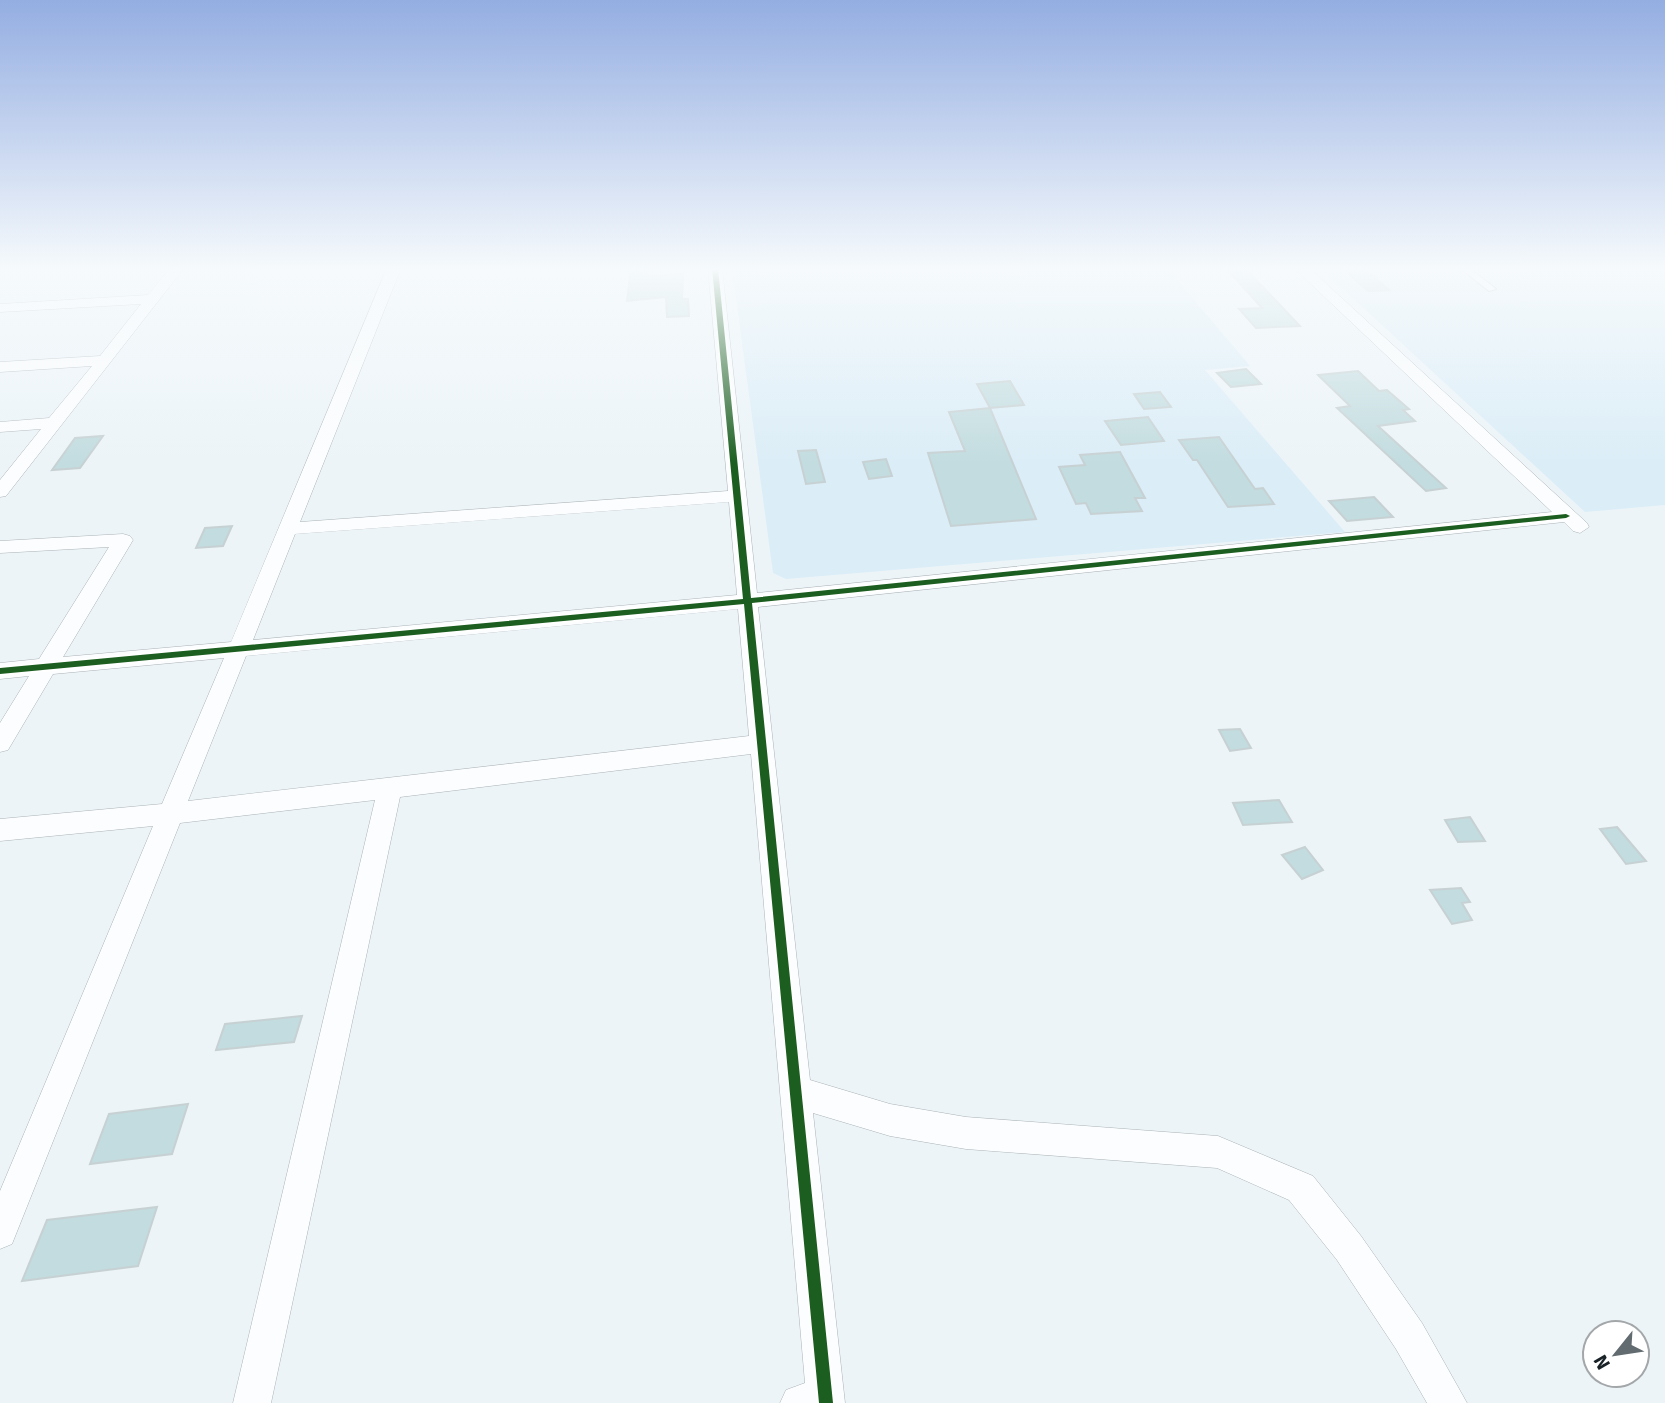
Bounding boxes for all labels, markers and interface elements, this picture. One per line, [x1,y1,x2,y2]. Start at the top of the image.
north arrow [1581,1319,1651,1389]
text: N [1588,1350,1616,1374]

